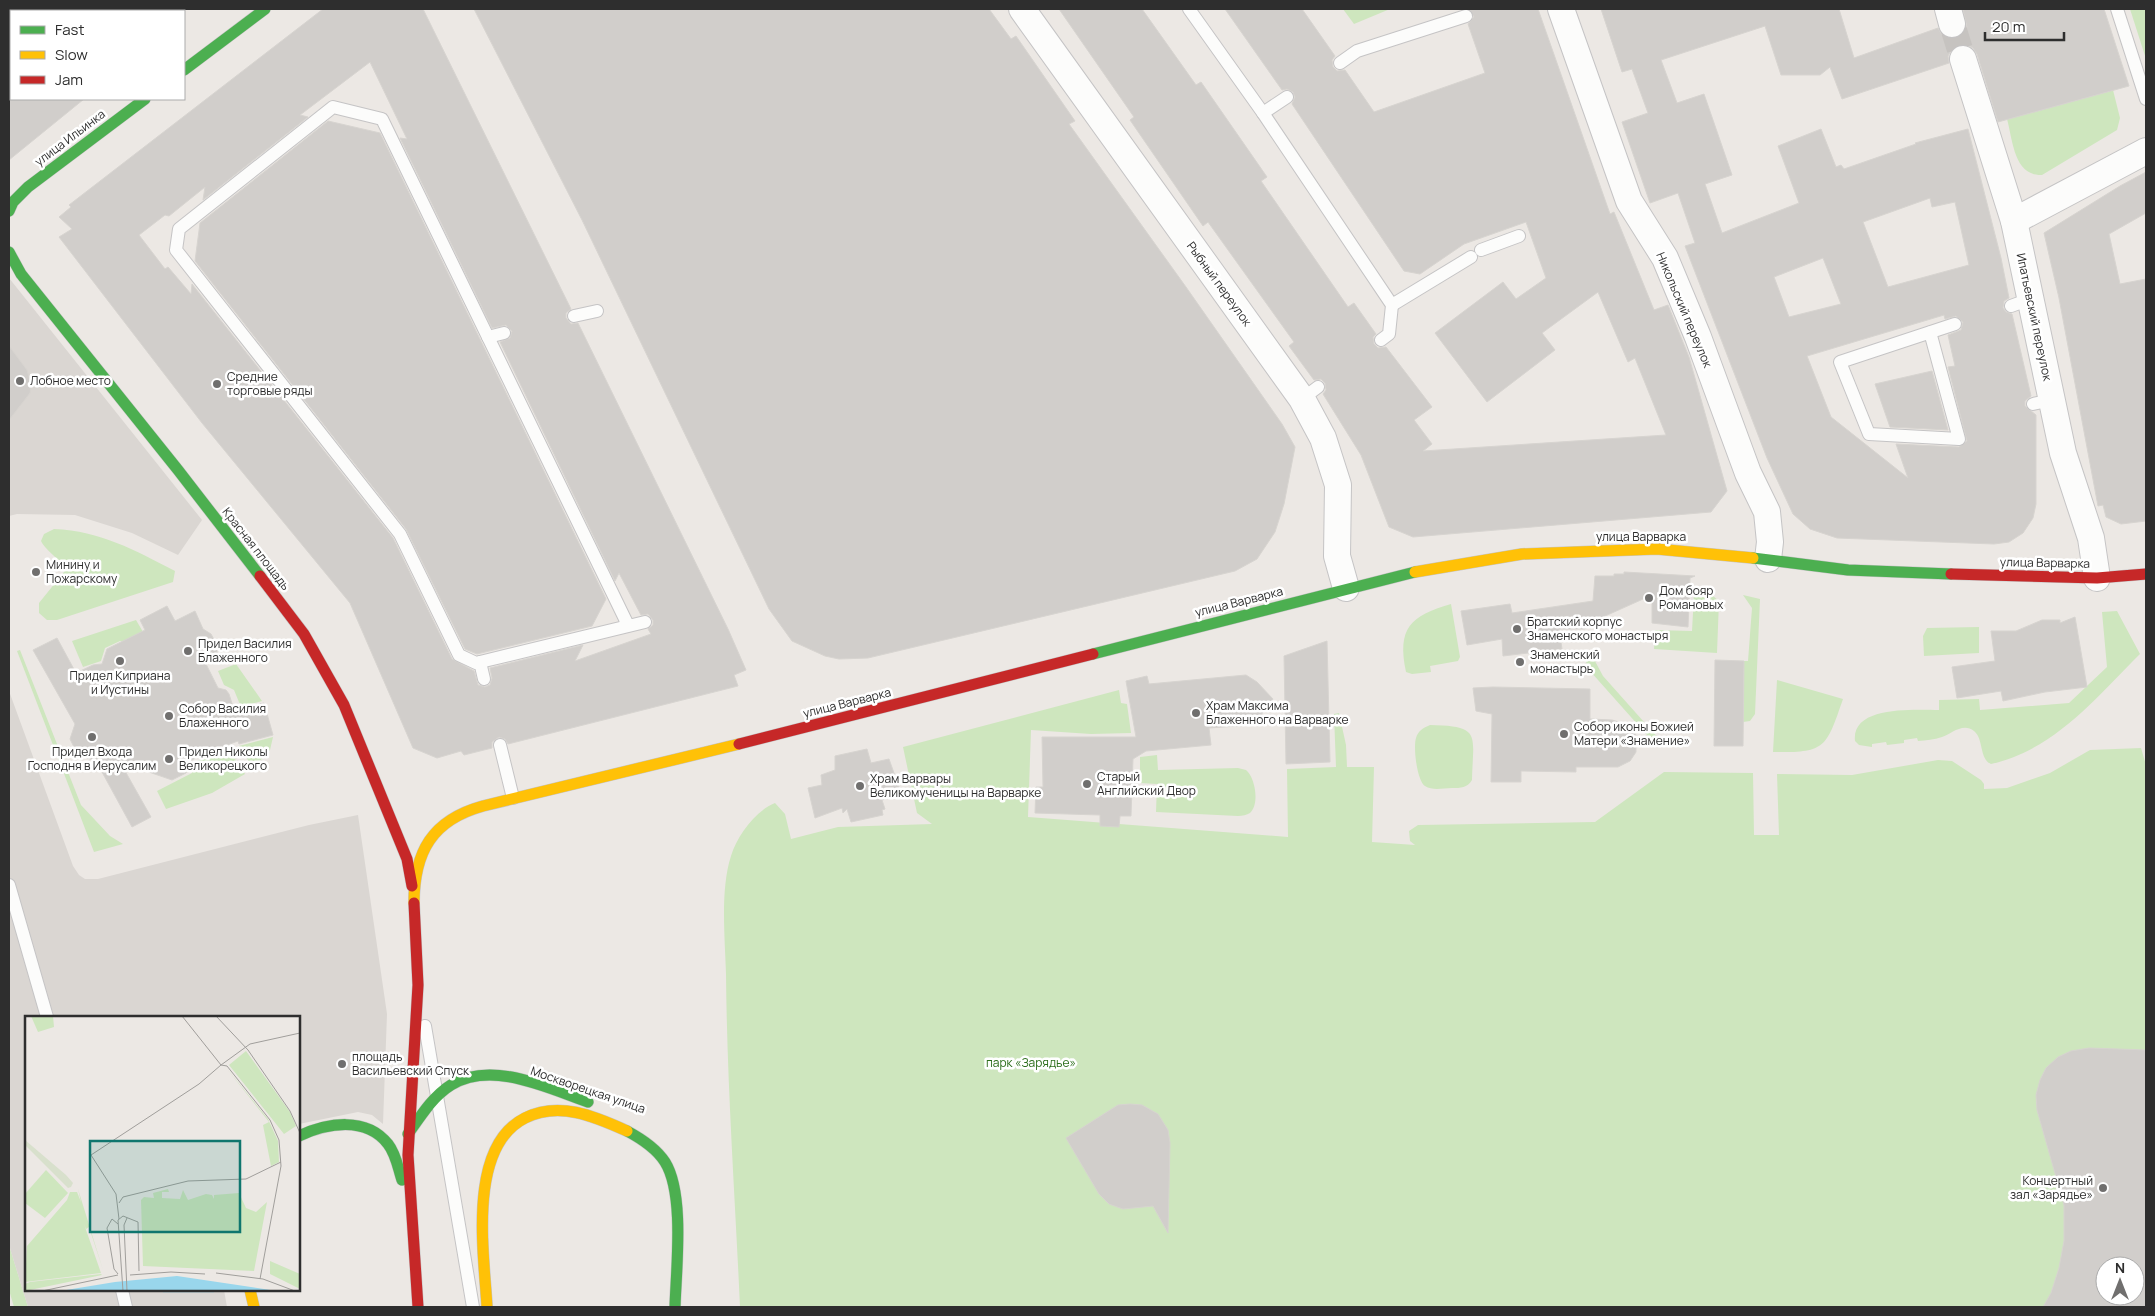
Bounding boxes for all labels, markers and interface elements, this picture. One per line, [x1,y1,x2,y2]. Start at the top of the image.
legend [10,10,185,100]
scale bar [1985,10,2064,42]
text: 20 m [1992,16,2025,37]
text: Fast [55,19,84,40]
text: Slow [55,44,88,65]
text: Jam [55,69,83,90]
street label: улица Ильинка [31,105,108,170]
street label: Рыбный переулок [1183,238,1256,330]
street label: Никольский переулок [1652,249,1717,371]
street label: Ипатьевский переулок [2013,251,2057,383]
place label: Средние торговые ряды [227,368,313,399]
place label: Лобное место [30,372,111,389]
marker: Лобное место [14,375,26,387]
marker: Средние торговые ряды [211,378,223,390]
street label: Красная площадь [219,504,294,594]
street label: улица Варварка [1596,528,1686,545]
street label: улица Варварка [2000,553,2090,572]
place label: Минину и Пожарскому [46,556,118,587]
marker: Минину и Пожарскому [30,566,42,578]
street label: улица Варварка [1193,582,1285,621]
place label: Дом бояр Романовых [1659,582,1724,613]
marker: Дом бояр Романовых [1643,592,1655,604]
place label: Братский корпус Знаменского монастыря [1527,613,1668,644]
marker: Братский корпус Знаменского монастыря [1511,623,1523,635]
place label: Придел Василия Блаженного [198,635,292,666]
marker: Придел Василия Блаженного [182,645,194,657]
place label: Знаменский монастырь [1530,646,1600,677]
marker: Придел Киприана и Иустины [114,655,126,667]
marker: Знаменский монастырь [1514,656,1526,668]
place label: Придел Киприана и Иустины [70,667,170,698]
street label: улица Варварка [801,683,893,722]
place label: Храм Максима Блаженного на Варварке [1206,697,1348,728]
place label: Собор Василия Блаженного [179,700,266,731]
marker: Храм Максима Блаженного на Варварке [1190,707,1202,719]
marker: Собор Василия Блаженного [163,710,175,722]
place label: Собор иконы Божией Матери «Знамение» [1574,718,1694,749]
marker: Собор иконы Божией Матери «Знамение» [1558,728,1570,740]
marker: Придел Входа Господня в Иерусалим [86,731,98,743]
place label: Придел Входа Господня в Иерусалим [28,743,156,774]
place label: Придел Николы Великорецкого [179,743,268,774]
marker: Придел Николы Великорецкого [163,753,175,765]
place label: Старый Английский Двор [1097,768,1196,799]
place label: Храм Варвары Великомученицы на Варварке [870,770,1041,801]
marker: Старый Английский Двор [1081,778,1093,790]
marker: Храм Варвары Великомученицы на Варварке [854,780,866,792]
inset map [25,1016,300,1291]
place label: площадь Васильевский Спуск [352,1048,470,1079]
park label: парк «Зарядье» [986,1054,1076,1071]
marker: площадь Васильевский Спуск [336,1058,348,1070]
street label: Москворецкая улица [528,1062,648,1117]
place label: Концертный зал «Зарядье» [2010,1172,2093,1203]
marker: Концертный зал «Зарядье» [2097,1182,2109,1194]
north arrow [2095,1256,2145,1306]
text: N [2115,1258,2125,1277]

